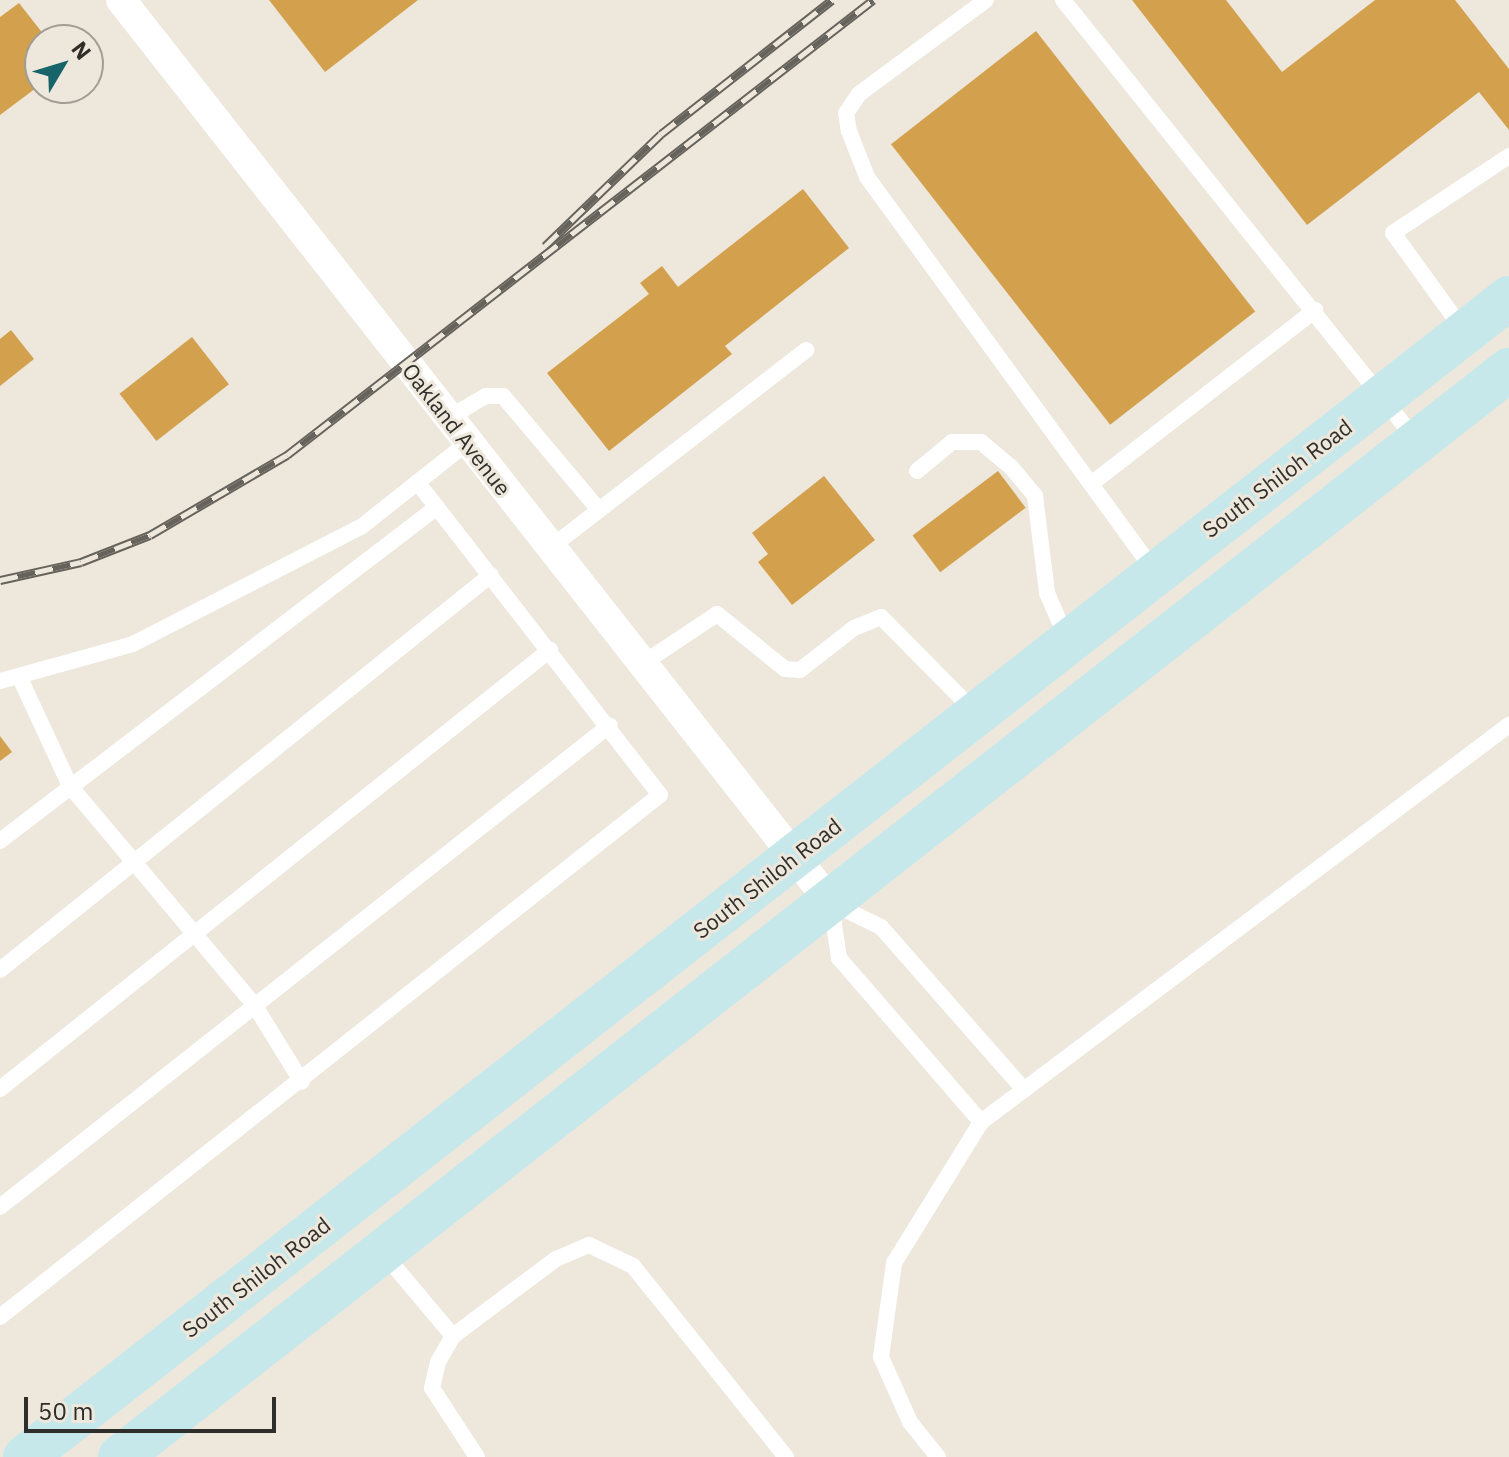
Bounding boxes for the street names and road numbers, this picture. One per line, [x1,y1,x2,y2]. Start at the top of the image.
street label: Oakland Avenue [397,358,517,500]
street label: South Shiloh Road [1197,413,1357,543]
street label: South Shiloh Road [688,812,846,944]
street label: South Shiloh Road [177,1211,335,1343]

